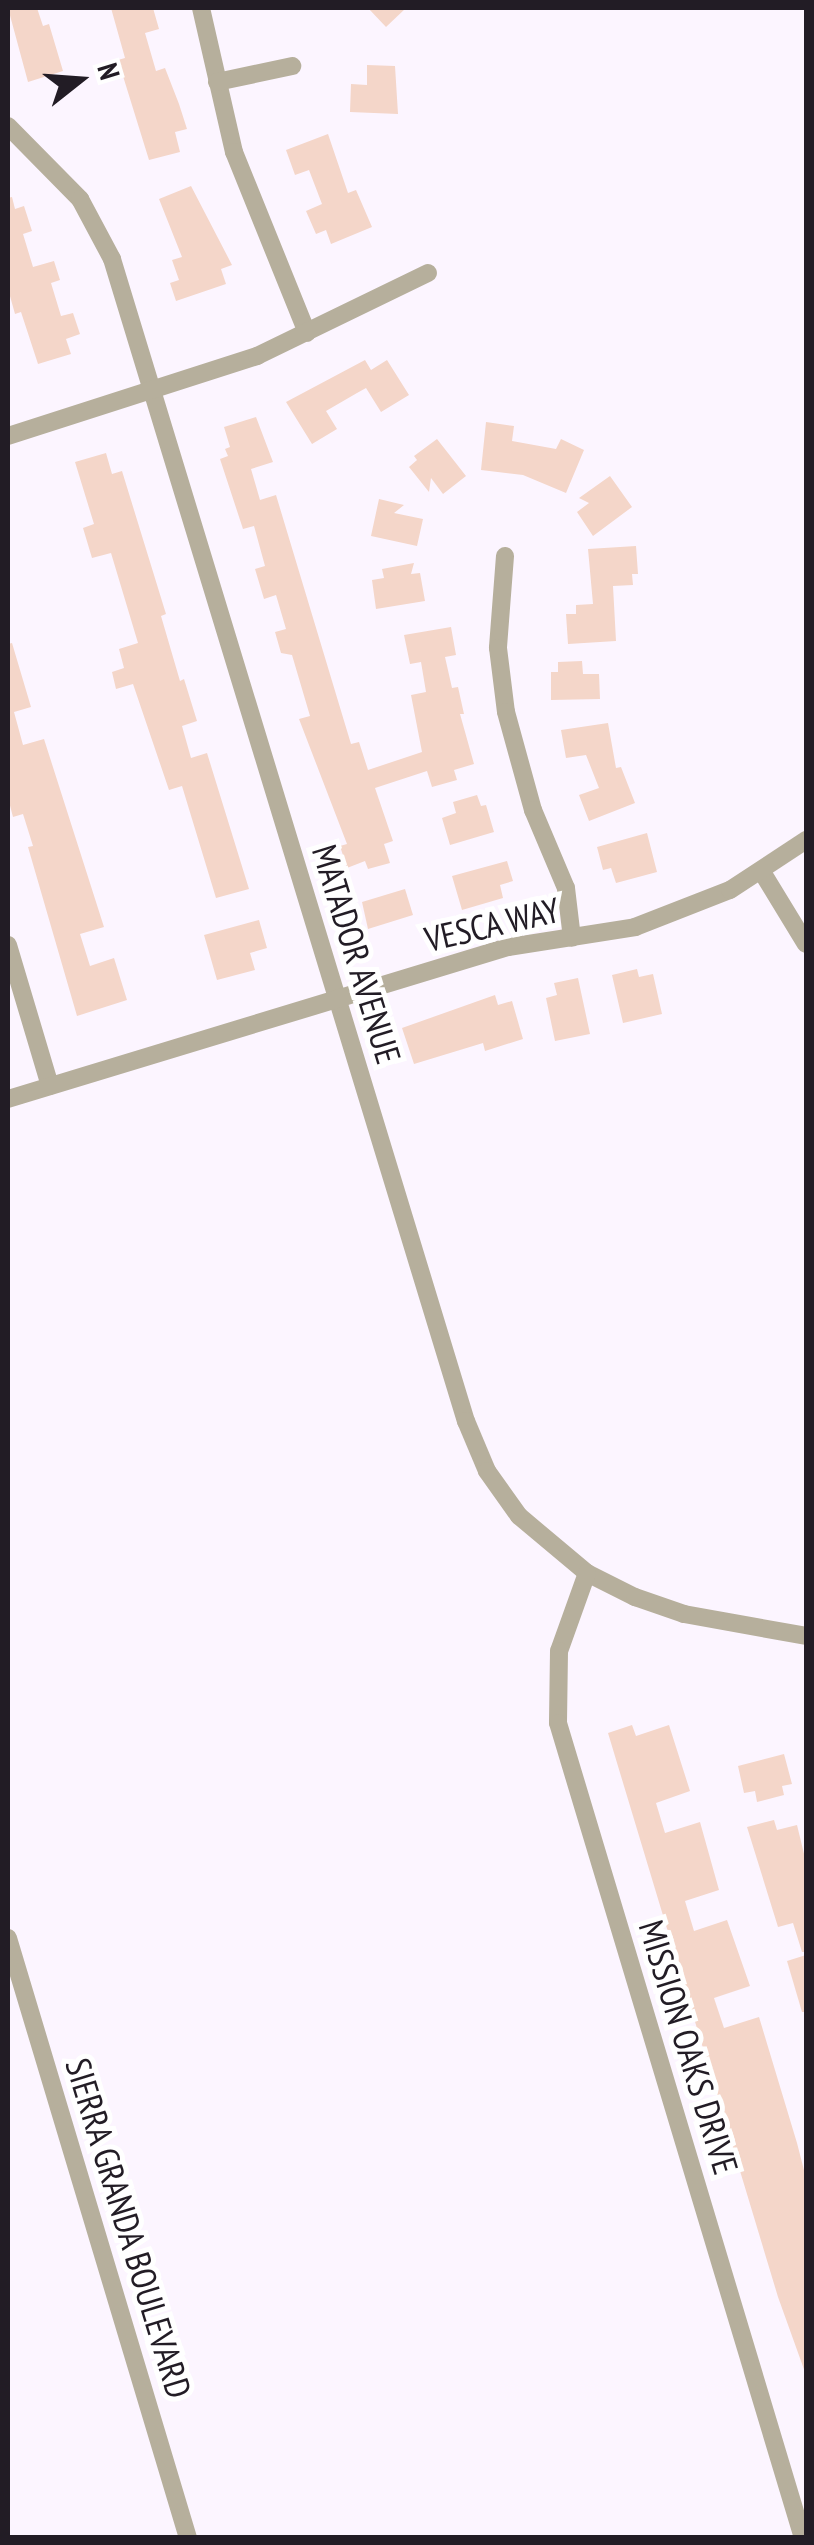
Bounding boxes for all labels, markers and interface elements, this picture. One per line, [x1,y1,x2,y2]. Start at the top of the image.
north arrow [30,30,130,130]
text: N [89,58,129,84]
street label: MATADOR AVENUE [304,839,410,1069]
street label: VESCA WAY [420,888,564,960]
street label: MISSION OAKS DRIVE [630,1915,748,2179]
street label: SIERRA GRANDA BOULEVARD [57,2052,201,2404]

